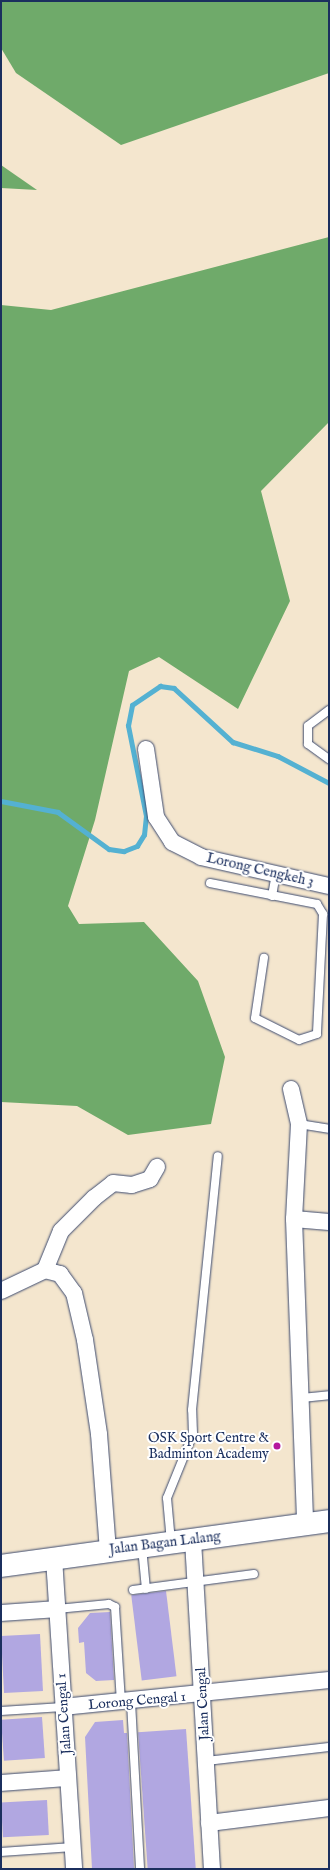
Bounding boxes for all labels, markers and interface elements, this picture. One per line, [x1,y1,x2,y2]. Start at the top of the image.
street label: Lorong Cengkeh 3 [205,850,315,890]
place label: OSK Sport Centre & Badminton Academy [148,1430,269,1462]
marker: OSK Sport Centre & Badminton Academy [272,1441,282,1451]
street label: Jalan Bagan Lalang [108,1528,222,1558]
street label: Jalan Cengal [193,1667,213,1741]
street label: Jalan Cengal 1 [53,1673,75,1755]
street label: Lorong Cengal 1 [87,1688,187,1714]

